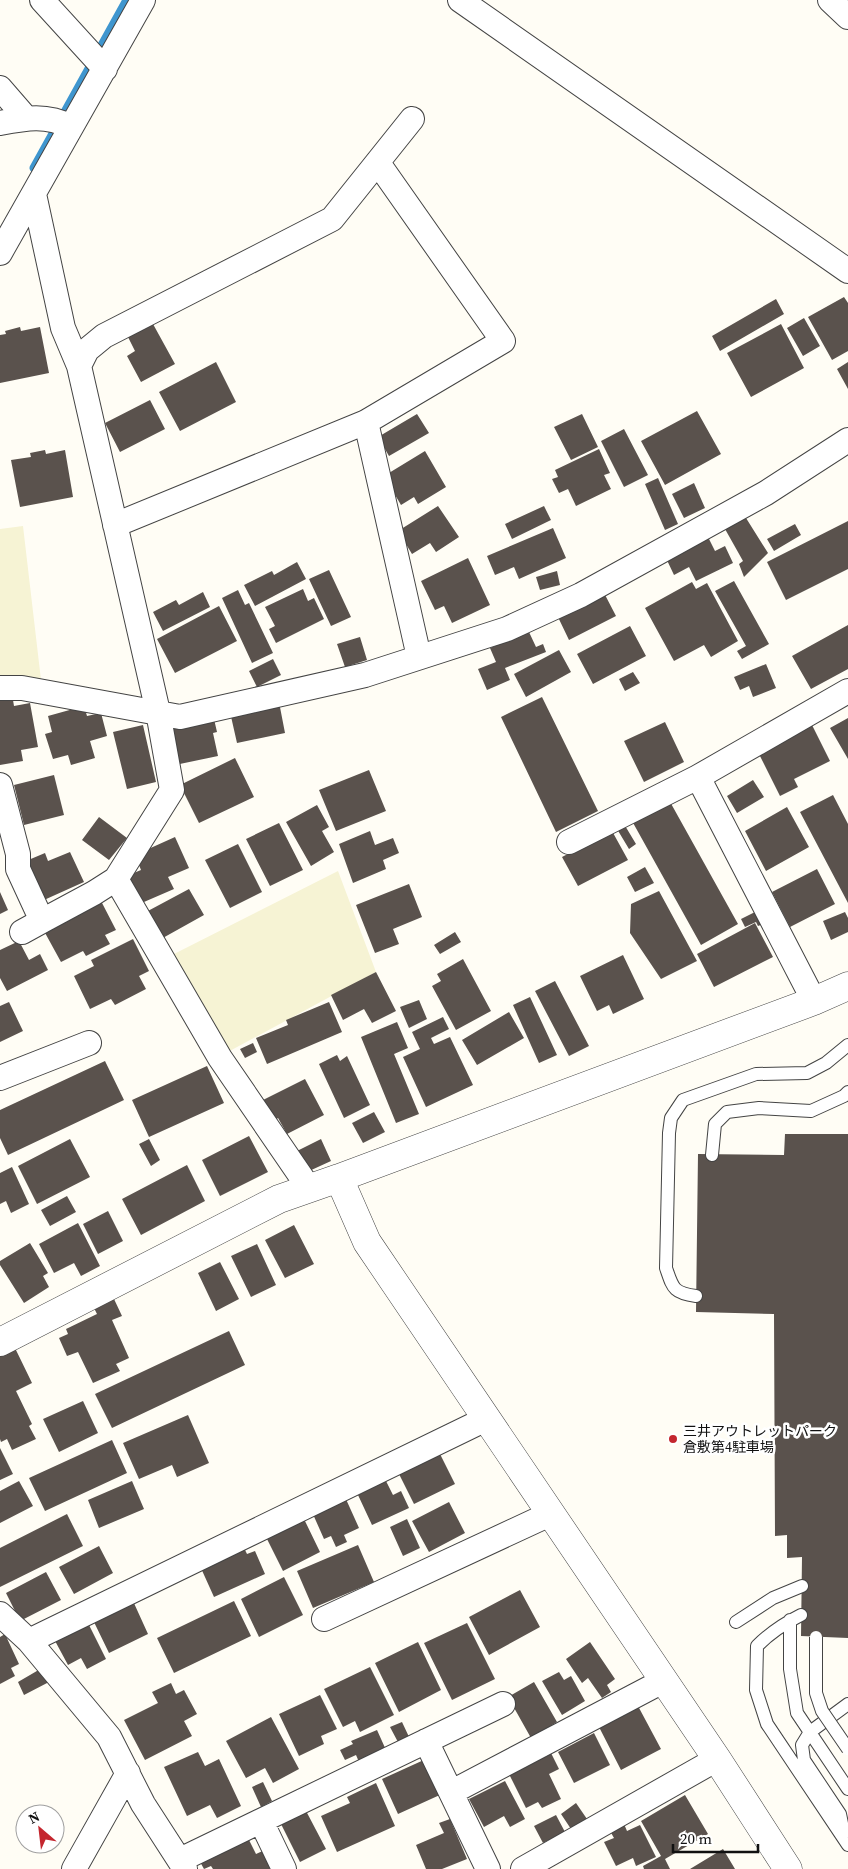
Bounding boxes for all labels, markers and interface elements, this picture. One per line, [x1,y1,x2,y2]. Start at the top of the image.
place label: 三井アウトレットパーク 倉敷第4駐車場 [683,1421,837,1457]
marker: 三井アウトレットパーク 倉敷第4駐車場 [667,1433,679,1445]
north arrow [15,1804,65,1854]
text: N [25,1806,43,1829]
scale bar [673,1822,758,1854]
text: 20 m [680,1828,712,1849]

